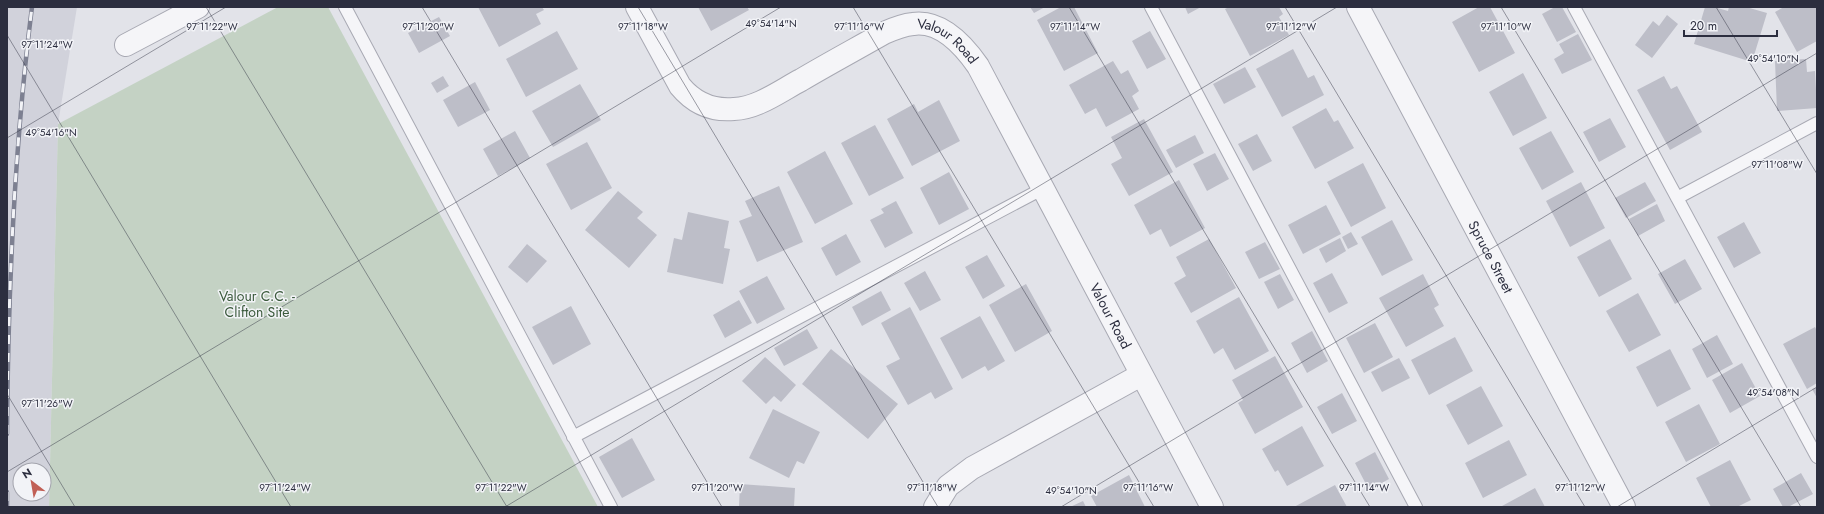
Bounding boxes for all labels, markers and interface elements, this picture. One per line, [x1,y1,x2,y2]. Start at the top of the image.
scale bar [1684,12,1777,38]
street label: Valour Road [917,13,983,68]
text: 49°54'14"N [745,16,797,31]
text: 20 m [1690,17,1717,35]
text: 97°11'22"W [186,19,238,34]
text: 97°11'20"W [402,19,454,34]
text: 97°11'18"W [618,19,668,34]
text: 97°11'16"W [834,19,884,34]
text: 97°11'14"W [1050,19,1100,34]
text: 97°11'12"W [1266,19,1316,34]
text: 97°11'10"W [1481,19,1531,34]
text: 97°11'24"W [21,37,73,52]
text: 49°54'10"N [1747,51,1799,66]
text: 49°54'16"N [25,125,77,140]
text: 97°11'08"W [1751,157,1803,172]
street label: Spruce Street [1463,217,1519,297]
street label: Valour Road [1085,279,1136,352]
park label: Valour C.C. - Clifton Site [219,286,295,322]
text: 49°54'08"N [1747,385,1799,400]
text: 97°11'26"W [21,396,73,411]
north arrow [12,462,52,502]
text: N [19,464,35,483]
text: 97°11'24"W [259,480,311,495]
text: 97°11'22"W [475,480,527,495]
text: 97°11'20"W [691,480,743,495]
text: 97°11'18"W [907,480,957,495]
text: 97°11'16"W [1123,480,1173,495]
text: 97°11'14"W [1339,480,1389,495]
text: 97°11'12"W [1555,480,1605,495]
text: 49°54'10"N [1045,483,1097,498]

